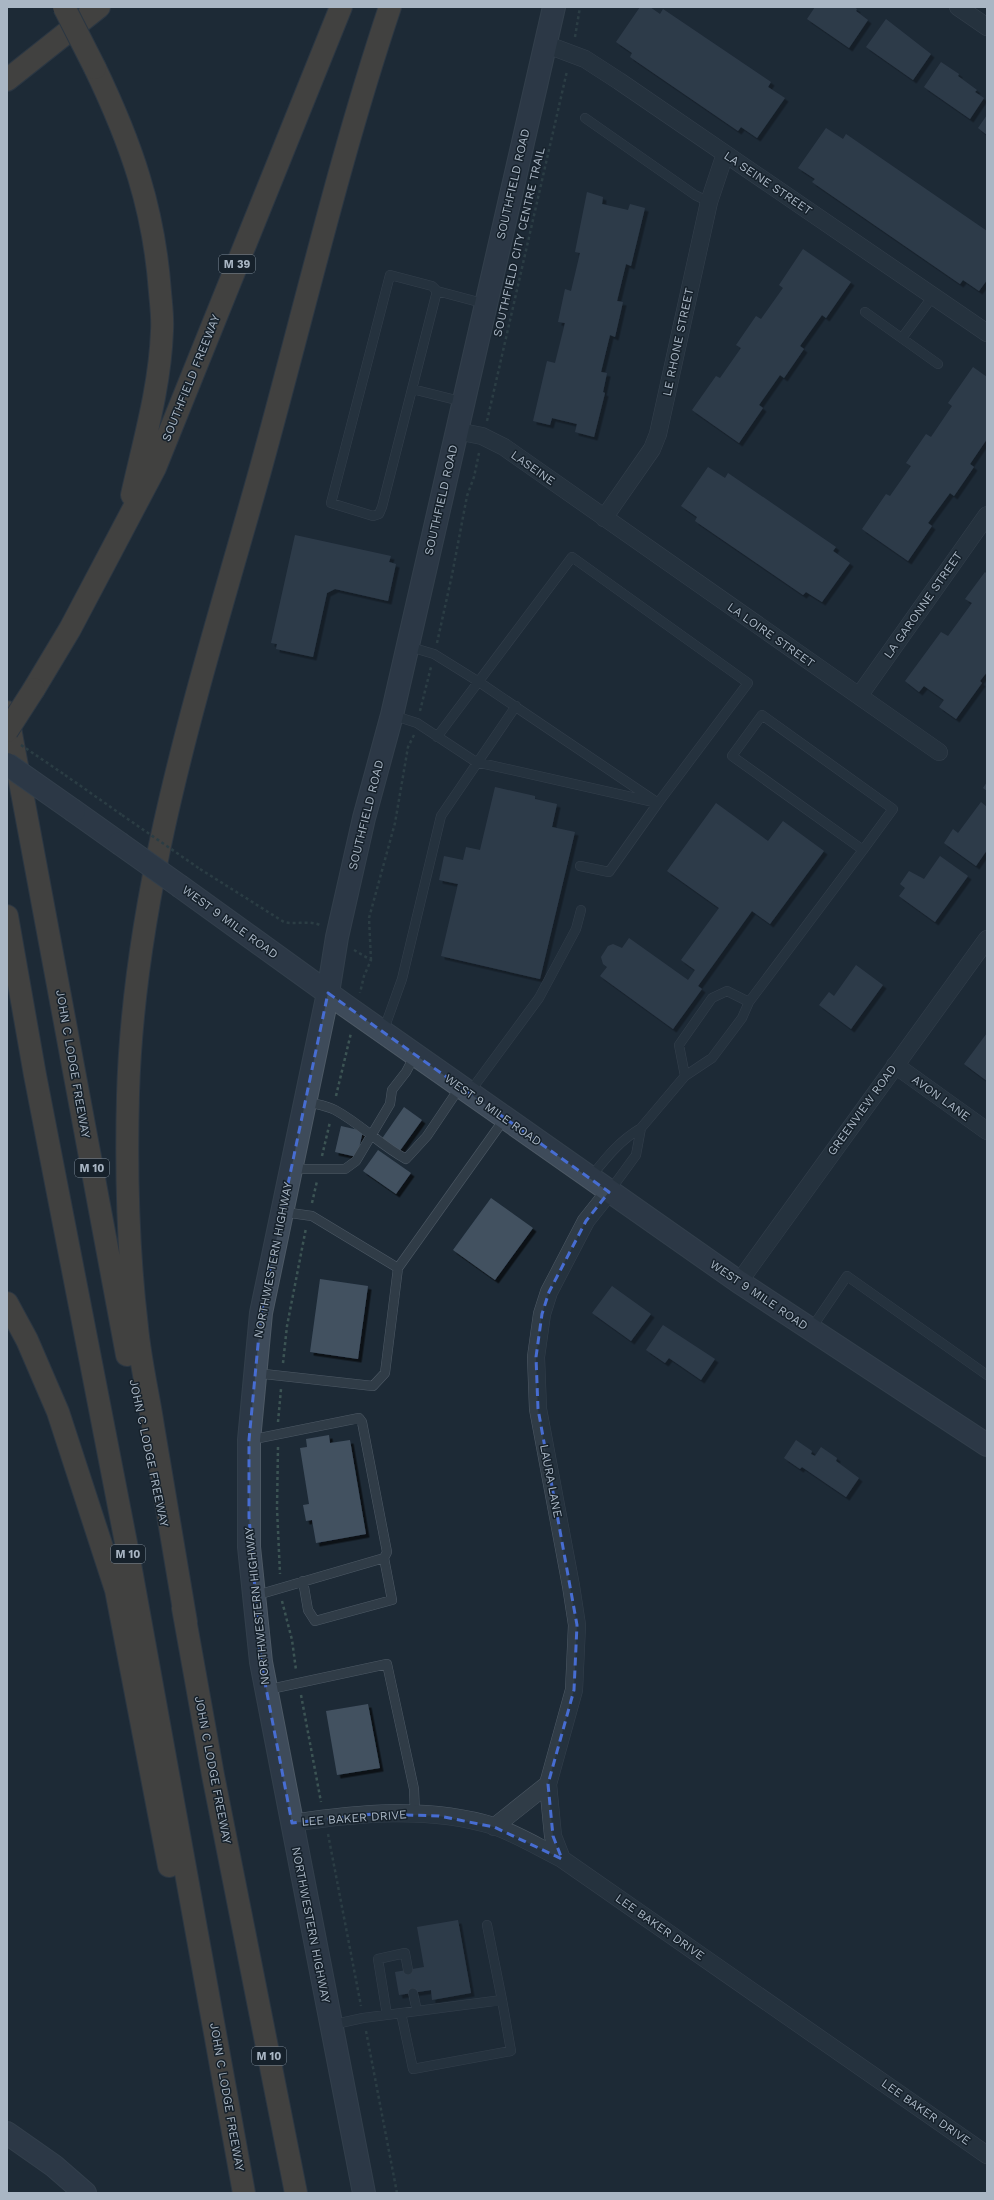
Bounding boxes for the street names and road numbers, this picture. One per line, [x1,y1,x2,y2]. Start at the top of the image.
street label: SOUTHFIELD ROAD [493,127,533,241]
street label: SOUTHFIELD CITY CENTRE TRAIL [490,146,548,338]
street label: LA SEINE STREET [721,148,815,218]
road number: M 39 [219,255,255,273]
street label: LE RHONE STREET [660,287,696,397]
street label: SOUTHFIELD FREEWAY [159,313,223,443]
street label: SOUTHFIELD ROAD [421,443,461,557]
street label: LASEINE [508,448,558,488]
street label: LA GARONNE STREET [881,549,965,661]
street label: LA LOIRE STREET [725,600,817,670]
street label: SOUTHFIELD ROAD [346,759,386,871]
street label: WEST 9 MILE ROAD [179,883,281,961]
street label: JOHN C LODGE FREEWAY [53,989,93,1139]
street label: GREENVIEW ROAD [825,1062,899,1158]
street label: WEST 9 MILE ROAD [442,1071,544,1149]
street label: AVON LANE [909,1072,973,1124]
road number: M 10 [75,1159,109,1177]
street label: NORTHWESTERN HIGHWAY [251,1181,295,1339]
street label: WEST 9 MILE ROAD [707,1257,811,1333]
street label: JOHN C LODGE FREEWAY [127,1378,172,1528]
street label: LAURA LANE [537,1443,565,1519]
street label: NORTHWESTERN HIGHWAY [242,1526,272,1686]
road number: M 10 [111,1545,145,1563]
street label: JOHN C LODGE FREEWAY [192,1695,234,1845]
street label: LEE BAKER DRIVE [301,1807,407,1829]
street label: NORTHWESTERN HIGHWAY [289,1846,333,2004]
street label: LEE BAKER DRIVE [613,1891,707,1963]
street label: JOHN C LODGE FREEWAY [207,2022,247,2172]
road number: M 10 [252,2047,286,2065]
street label: LEE BAKER DRIVE [879,2076,973,2148]

